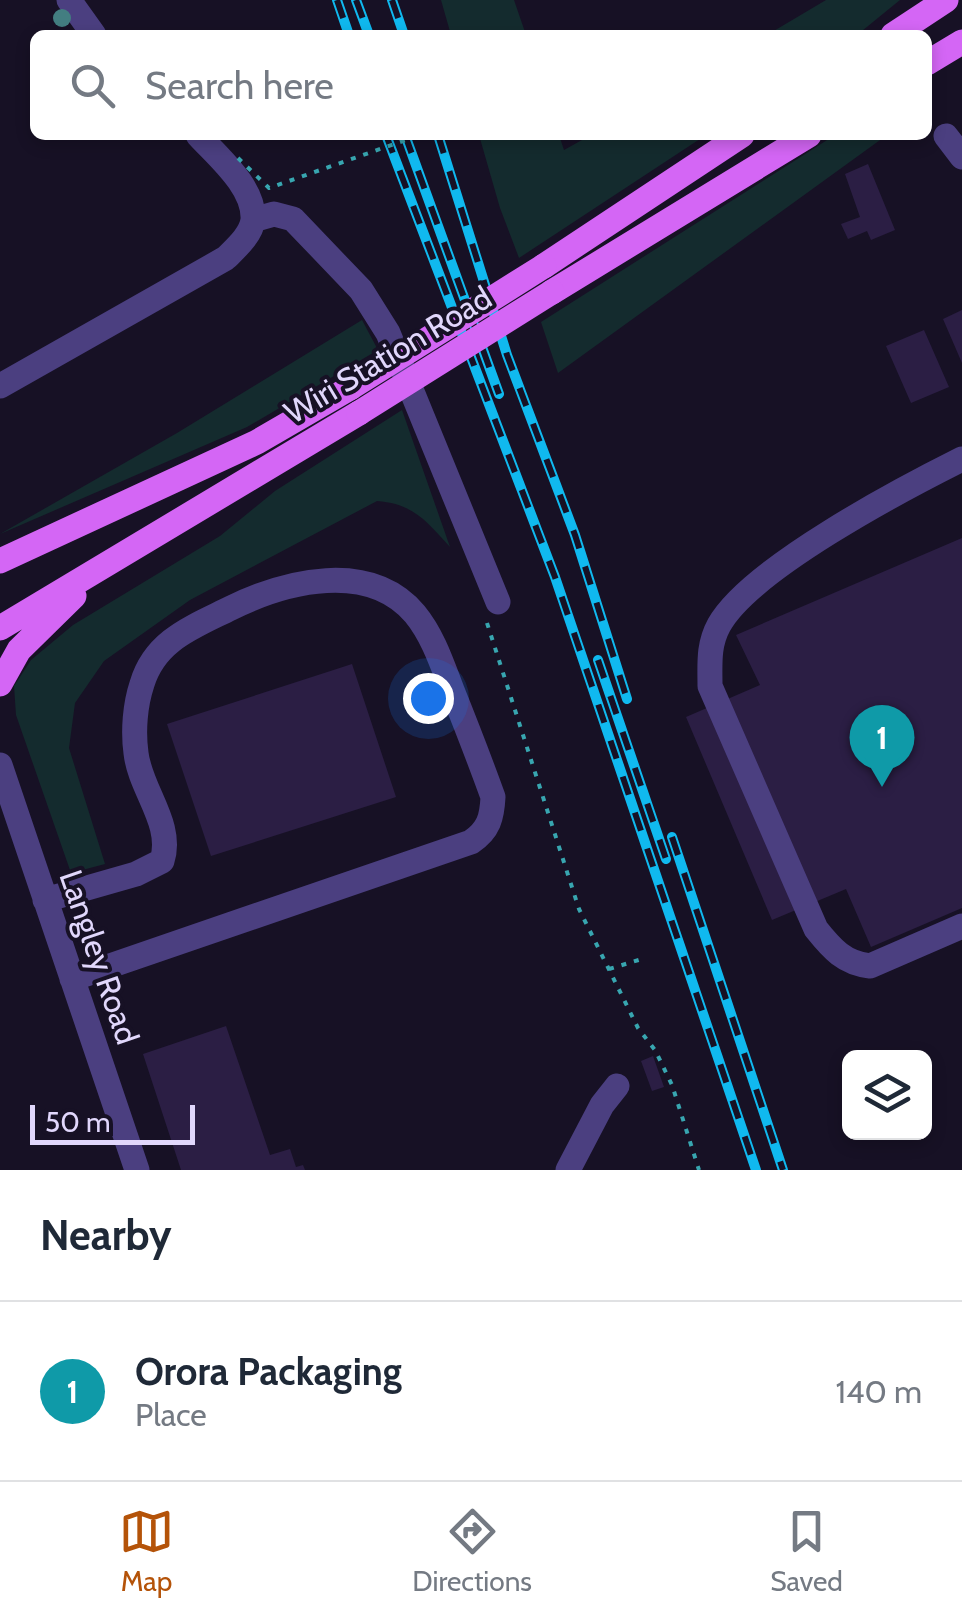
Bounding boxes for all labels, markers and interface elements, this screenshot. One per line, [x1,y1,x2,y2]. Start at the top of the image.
search box [30,30,932,140]
icon: search [65,58,120,113]
text: Search here [145,62,334,109]
street label: Wiri Station Road [277,277,498,432]
your location [403,673,454,724]
pin: 1 [850,704,914,787]
street label: Langley Road [51,865,147,1049]
map controls [842,1050,932,1140]
button: layers [842,1050,932,1140]
scale bar [30,1100,195,1144]
text: 50 m [45,1105,111,1139]
text: Nearby [40,1209,172,1261]
text: Orora Packaging [135,1348,402,1395]
text: 1 [67,1372,78,1411]
text: 140 m [835,1372,922,1411]
text: Place [135,1395,207,1434]
tab: Map [119,1504,174,1598]
tab: Directions [412,1504,532,1598]
tab: Saved [770,1504,843,1598]

